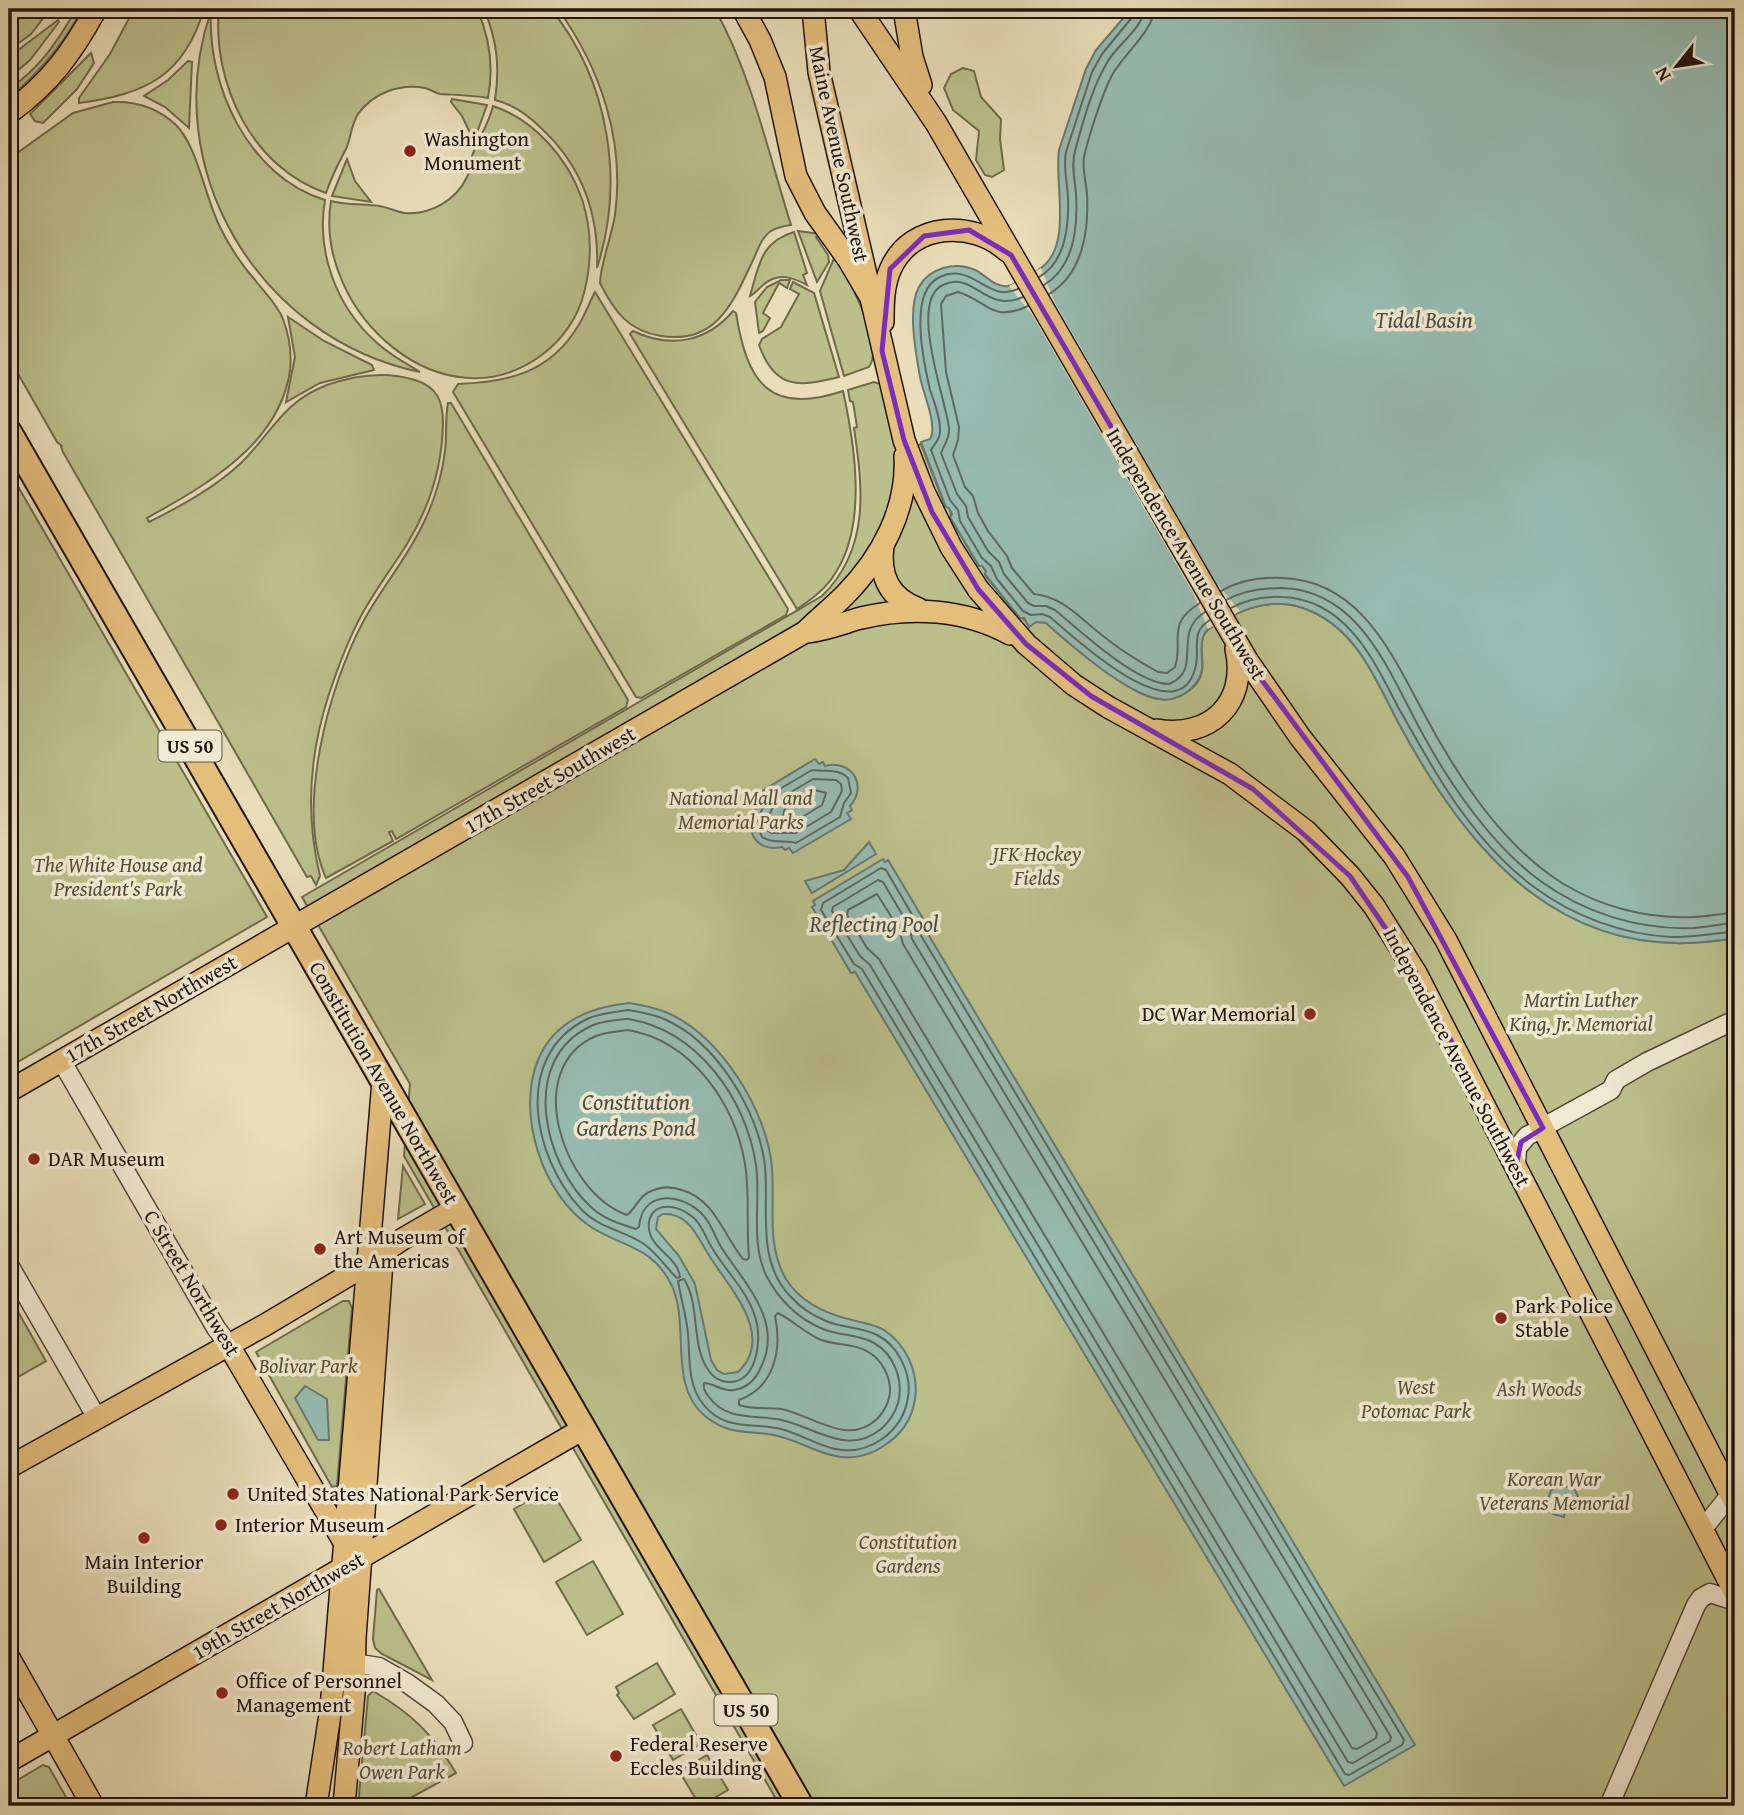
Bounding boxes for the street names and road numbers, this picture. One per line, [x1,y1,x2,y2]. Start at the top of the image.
street label: Maine Avenue Southwest [801,43,878,265]
street label: Independence Avenue Southwest [1099,422,1275,686]
street label: 17th Street Southwest [458,717,642,841]
road number: US 50 [158,730,222,762]
street label: Independence Avenue Southwest [1376,922,1539,1192]
street label: 17th Street Northwest [59,946,243,1071]
street label: Constitution Avenue Northwest [302,955,467,1211]
street label: C Street Northwest [136,1204,249,1362]
street label: 19th Street Northwest [186,1543,370,1668]
road number: US 50 [714,1694,778,1726]

